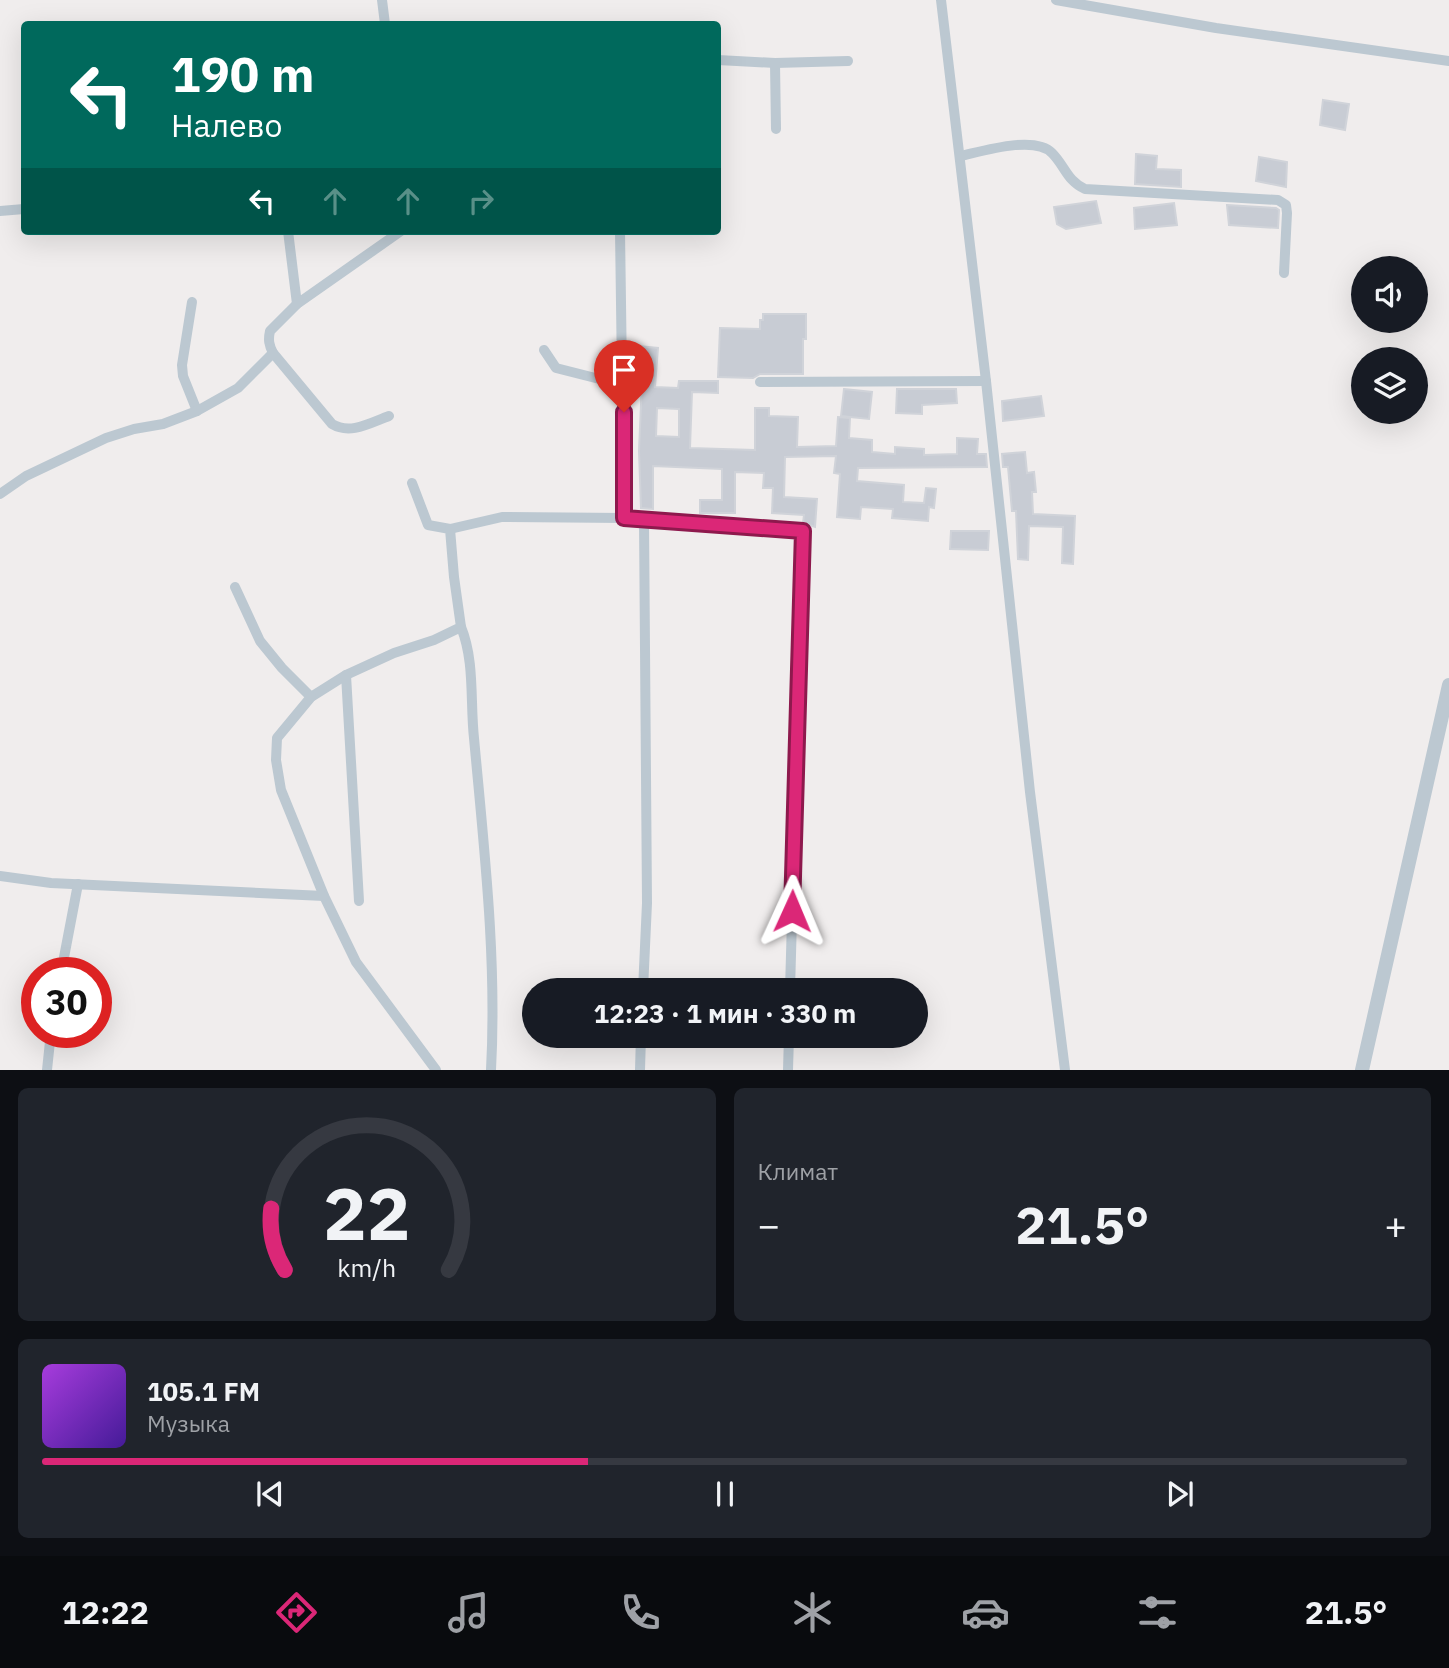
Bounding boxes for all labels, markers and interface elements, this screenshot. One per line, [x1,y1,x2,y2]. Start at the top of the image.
text: 190 m [171,42,315,105]
icon: left [56,49,147,140]
text: Налево [171,104,282,146]
icon: left [243,182,281,220]
icon: ahead [316,182,354,220]
icon: ahead [389,182,427,220]
icon: right [462,182,500,220]
map controls [1351,256,1428,424]
button: sound [1351,256,1428,333]
pin [594,340,654,412]
button: layers [1351,347,1428,424]
icon: arrive [605,351,643,389]
position arrow [755,874,829,948]
speed limit sign: 30 [21,957,112,1048]
text: 12:23 · 1 мин · 330 m [594,996,856,1030]
text: Климат [758,1156,838,1186]
text: 22 [323,1166,410,1261]
text: 21.5° [1015,1191,1149,1258]
text: − [758,1200,780,1249]
text: + [1384,1200,1407,1249]
text: km/h [337,1251,396,1284]
text: 105.1 FM [147,1374,260,1408]
text: Музыка [147,1408,230,1438]
icon: previous [251,1475,289,1513]
icon: pause [706,1475,744,1513]
icon: next [1161,1475,1199,1513]
icon: directions [272,1588,321,1637]
icon: music [444,1588,493,1637]
icon: phone [616,1588,665,1637]
icon: climate [788,1588,837,1637]
icon: car [961,1588,1010,1637]
icon: filters [1133,1588,1182,1637]
text: 12:22 [62,1591,149,1633]
text: 21.5° [1305,1591,1387,1633]

